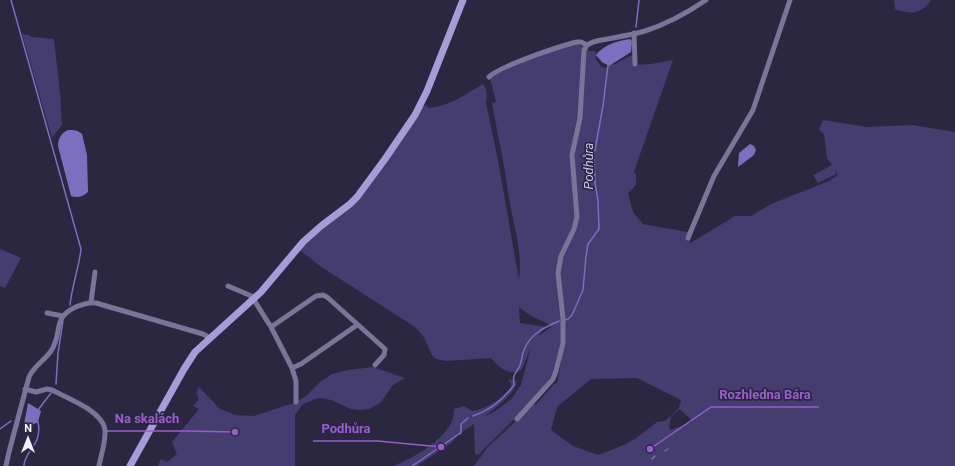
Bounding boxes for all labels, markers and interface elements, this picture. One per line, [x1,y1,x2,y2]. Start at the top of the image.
water label: Podhůra [581,142,596,189]
callout: Rozhledna Bára [711,382,819,407]
text: Rozhledna Bára [719,387,811,402]
callout: Na skalách [107,406,187,431]
text: Na skalách [115,411,179,426]
callout: Podhůra [313,416,378,441]
north arrow [8,418,48,458]
text: Podhůra [321,421,371,436]
text: N [24,422,32,435]

